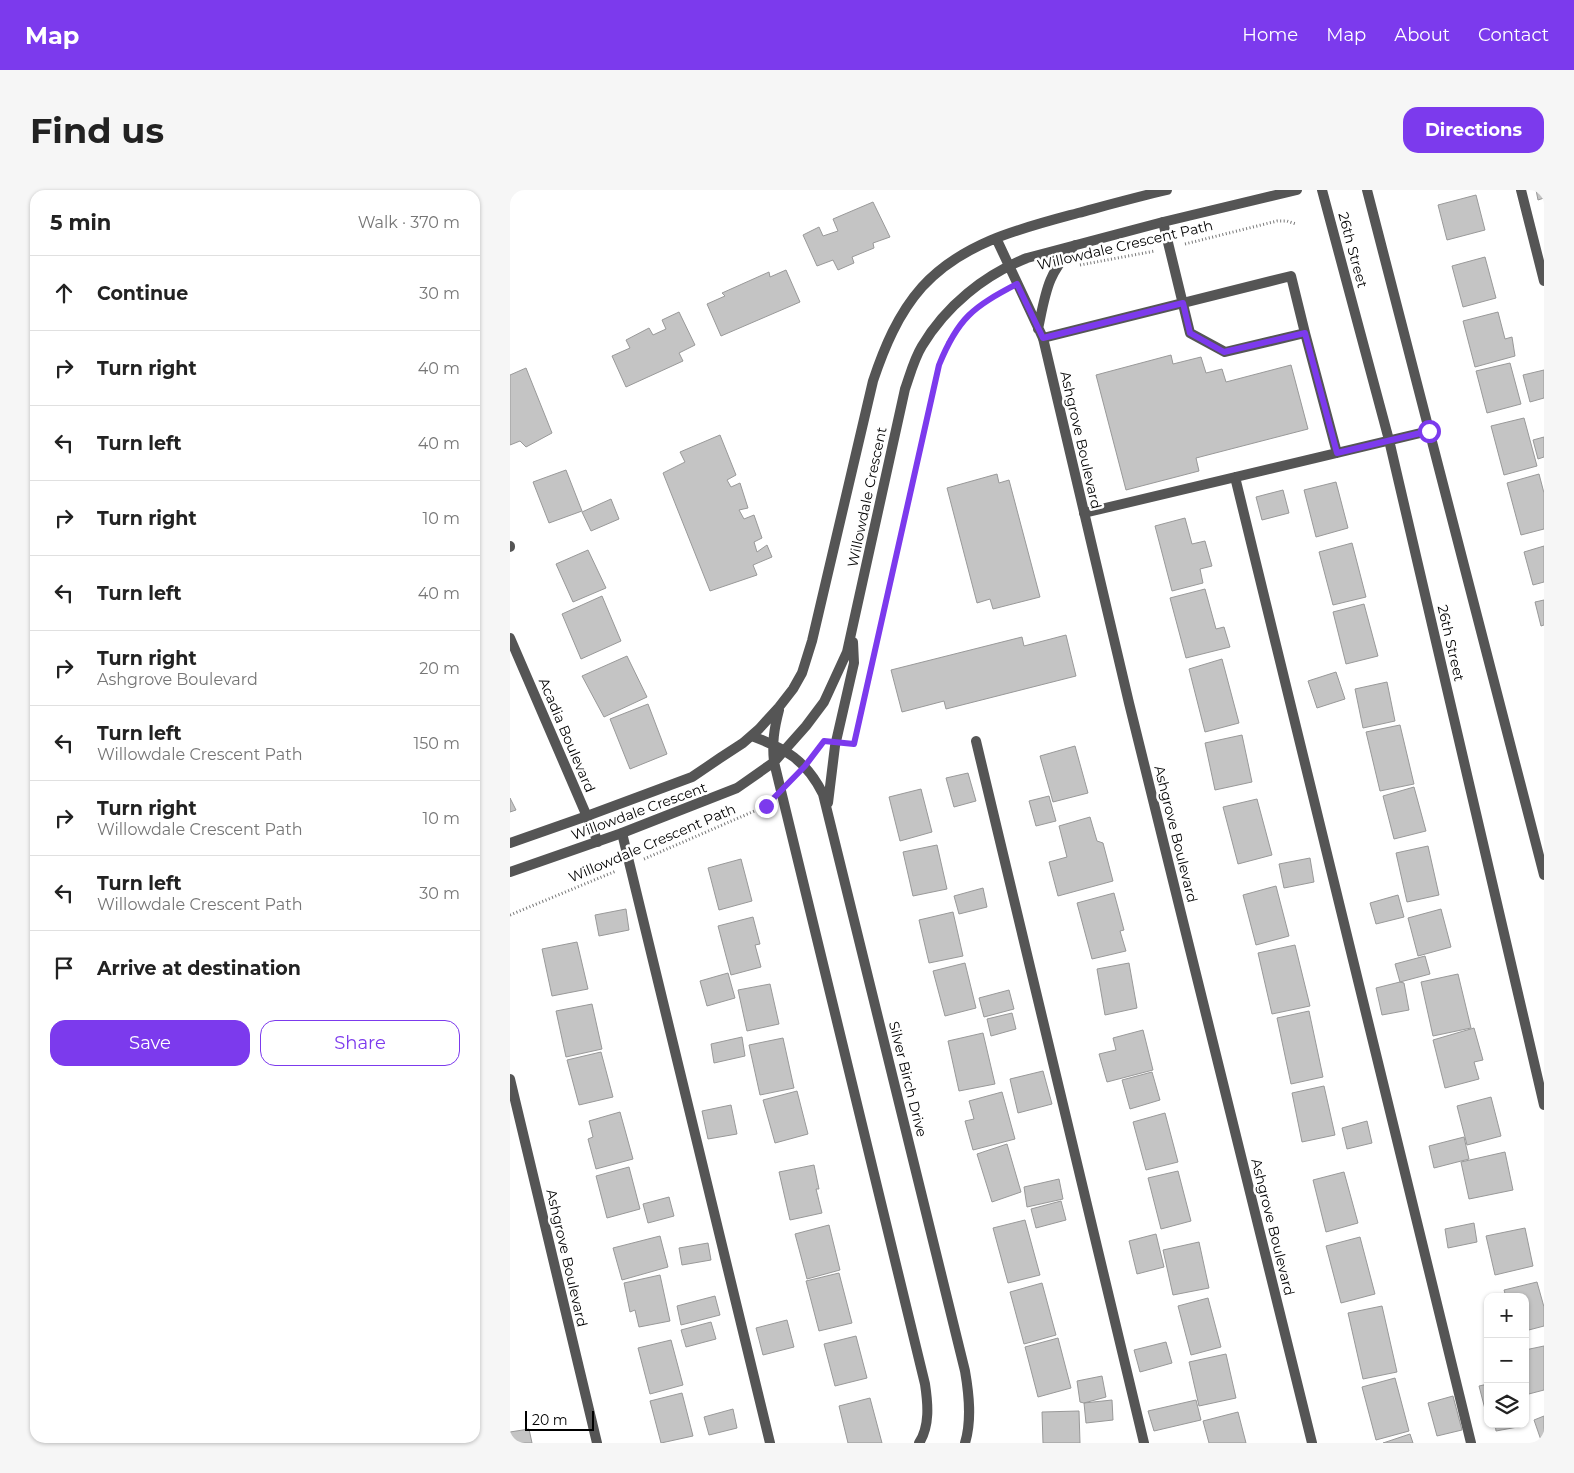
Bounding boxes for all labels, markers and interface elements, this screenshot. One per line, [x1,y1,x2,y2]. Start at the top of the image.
text: Map [25,21,79,50]
text: Home [1242,24,1298,46]
text: Map [1326,24,1366,46]
text: About [1394,24,1450,46]
text: Contact [1478,24,1549,46]
button: Directions [1403,107,1544,153]
text: Find us [30,109,164,152]
text: 5 min [50,210,111,235]
street label: 26th Street [1334,210,1372,290]
text: Walk · 370 m [358,213,460,232]
street label: Willowdale Crescent Path [1035,216,1215,274]
icon: ahead [50,279,78,307]
text: Continue [97,282,188,305]
text: 30 m [419,284,460,303]
icon: right [50,354,78,382]
text: Turn right [97,357,197,380]
text: 40 m [418,359,460,378]
street label: Ashgrove Boulevard [1056,369,1106,511]
route start [1418,420,1441,443]
street label: Willowdale Crescent [843,425,891,569]
icon: left [50,429,78,457]
text: Turn left [97,432,182,455]
text: 40 m [418,434,460,453]
icon: right [50,504,78,532]
text: Turn right [97,507,197,530]
text: 10 m [422,509,460,528]
icon: left [50,579,78,607]
text: Turn left [97,582,182,605]
text: 40 m [418,584,460,603]
street label: 26th Street [1434,603,1469,683]
text: Turn right [97,647,197,670]
icon: right [50,654,78,682]
text: 20 m [419,659,460,678]
text: Ashgrove Boulevard [97,670,258,689]
street label: Acadia Boulevard [535,675,599,795]
text: Turn left [97,722,182,745]
icon: left [50,729,78,757]
text: 150 m [413,734,460,753]
text: Willowdale Crescent Path [97,745,303,764]
street label: Ashgrove Boulevard [1150,764,1202,904]
street label: Willowdale Crescent [569,778,710,844]
route end [755,795,778,818]
text: Turn right [97,797,197,820]
street label: Willowdale Crescent Path [566,800,738,886]
icon: right [50,804,78,832]
text: 10 m [422,809,460,828]
text: Willowdale Crescent Path [97,820,303,839]
text: Turn left [97,872,182,895]
icon: left [50,879,78,907]
text: 30 m [419,884,460,903]
text: Willowdale Crescent Path [97,895,303,914]
icon: arrive [50,954,78,982]
text: Arrive at destination [97,957,301,980]
street label: Silver Birch Drive [885,1019,931,1139]
button: Save [50,1020,250,1066]
button: Share [260,1020,460,1066]
street label: Ashgrove Boulevard [1247,1157,1299,1297]
street label: Ashgrove Boulevard [542,1187,592,1329]
map controls [1484,1293,1529,1428]
button: + [1484,1293,1529,1338]
button: − [1484,1338,1529,1383]
button: layers [1484,1383,1529,1428]
scale bar [525,1408,594,1431]
text: 20 m [532,1411,568,1429]

